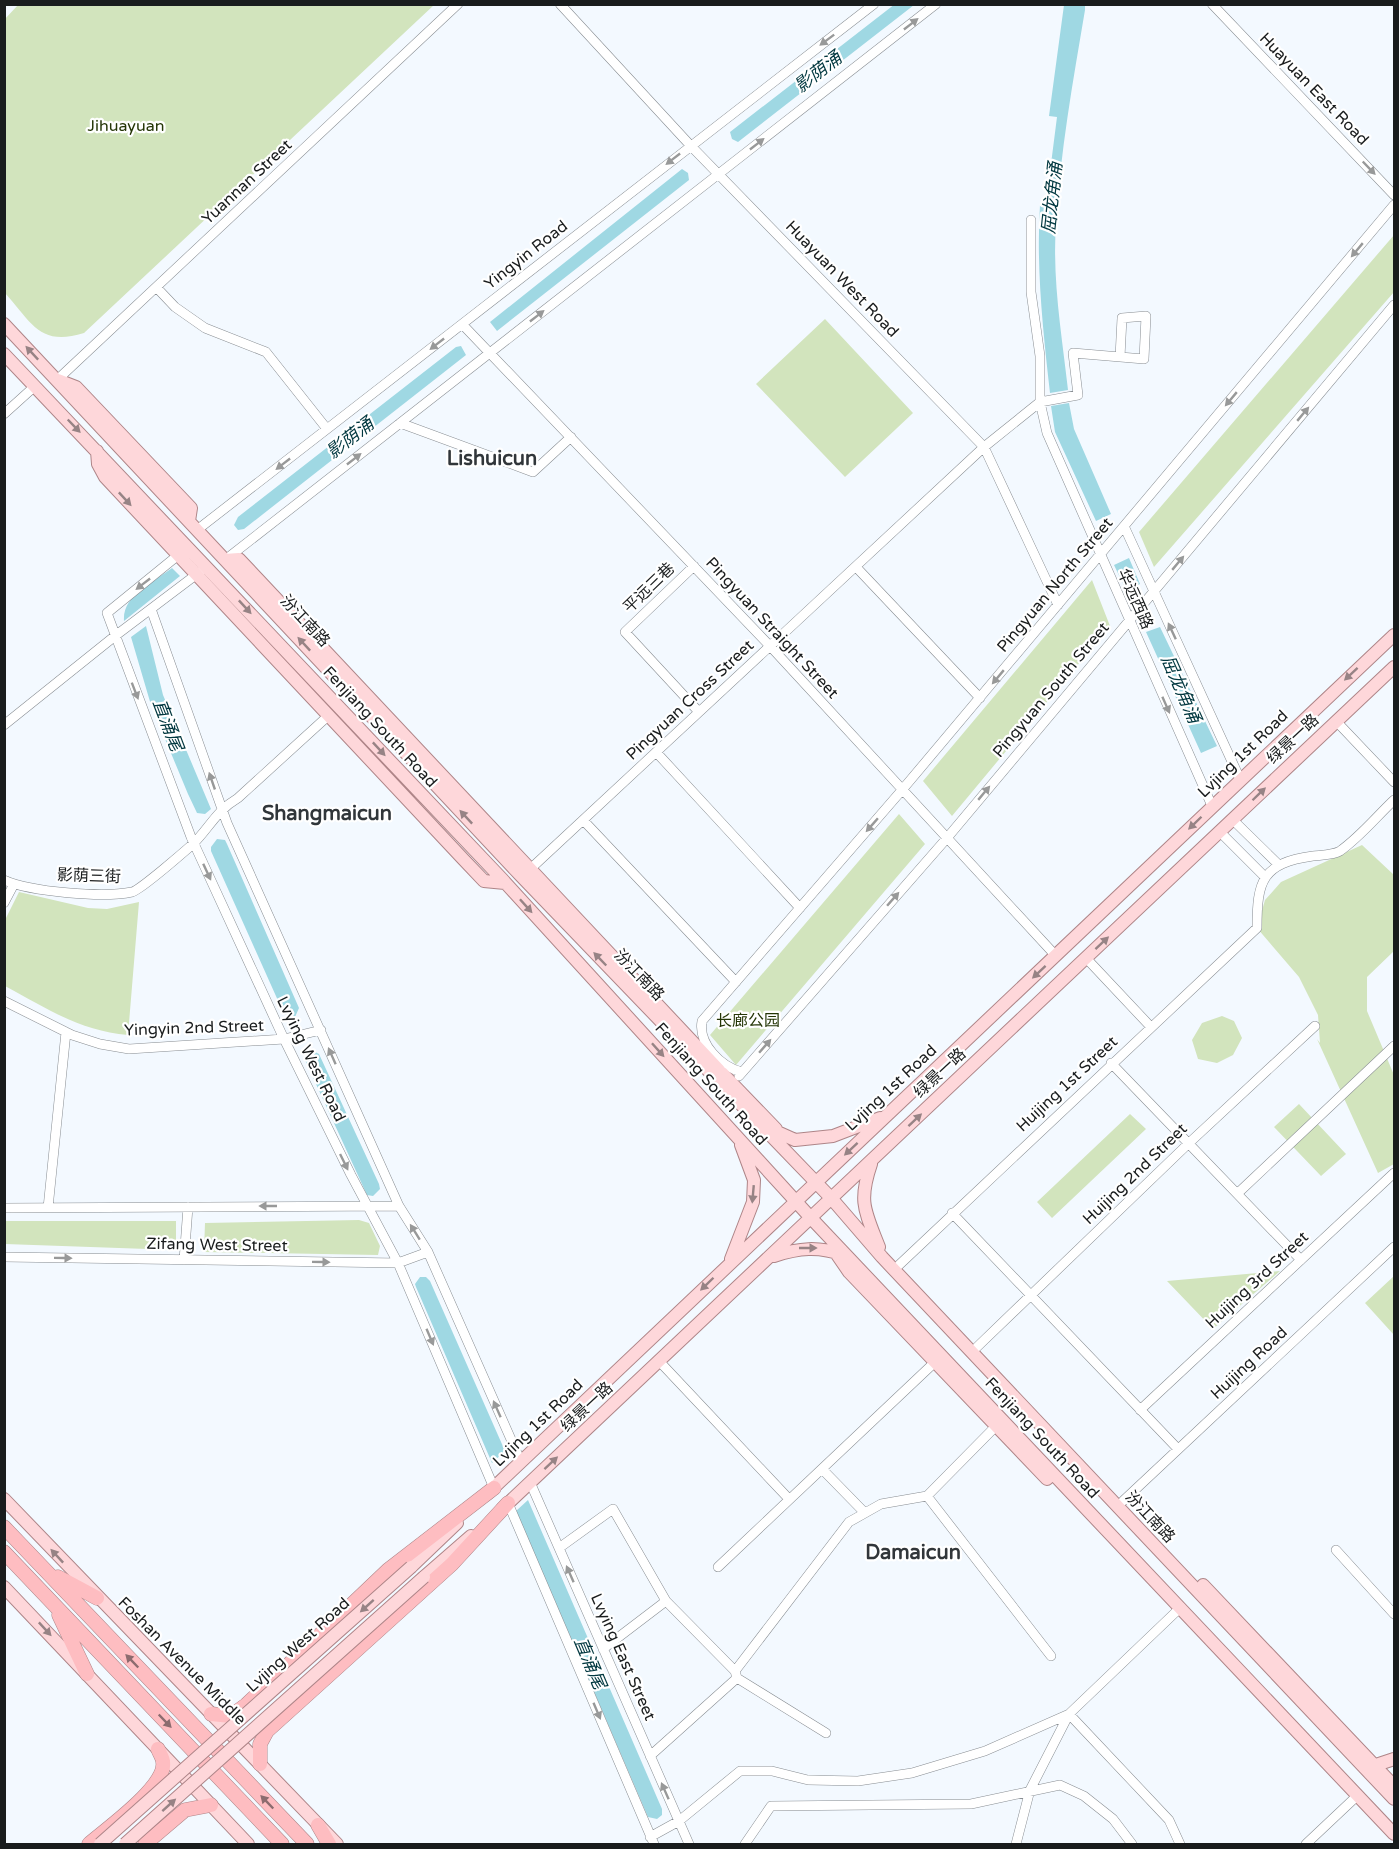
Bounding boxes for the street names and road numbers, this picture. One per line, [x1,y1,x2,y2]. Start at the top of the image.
street label: Huayuan East Road [1255,29,1373,149]
street label: Yuannan Street [198,135,296,229]
street label: Yingyin Road [480,216,572,294]
street label: Huayuan West Road [781,217,903,341]
street label: Pingyuan North Street [993,513,1117,657]
street label: Pingyuan Straight Street [701,553,843,703]
street label: 平远三巷 [619,559,679,617]
street label: 华远西路 [1113,566,1157,632]
street label: 汾江南路 [276,591,334,651]
street label: Pingyuan South Street [988,618,1114,762]
street label: Pingyuan Cross Street [622,636,758,764]
street label: Fenjiang South Road [319,662,441,792]
street label: Lvjing 1st Road [1194,706,1292,802]
street label: 绿景一路 [1263,710,1323,768]
street label: 影荫三街 [57,865,121,887]
street label: 汾江南路 [610,945,668,1005]
street label: Lvying West Road [272,993,350,1125]
street label: Yingyin 2nd Street [124,1016,264,1040]
street label: Fenjiang South Road [651,1018,771,1150]
street label: Huijing 1st Street [1012,1032,1122,1136]
street label: Lvjing 1st Road [841,1040,941,1136]
street label: 绿景一路 [910,1044,970,1102]
street label: Huijing 2nd Street [1079,1119,1191,1229]
street label: Huijing 3rd Street [1201,1227,1313,1333]
street label: Zifang West Street [146,1234,288,1256]
street label: Huijing Road [1206,1322,1292,1404]
street label: Fenjiang South Road [981,1373,1103,1503]
street label: Lvjing 1st Road [489,1375,587,1471]
street label: 绿景一路 [557,1378,617,1436]
street label: 汾江南路 [1121,1487,1179,1547]
street label: Lvying East Street [586,1590,660,1724]
street label: Foshan Avenue Middle [114,1593,250,1729]
street label: Lvjing West Road [242,1593,354,1697]

